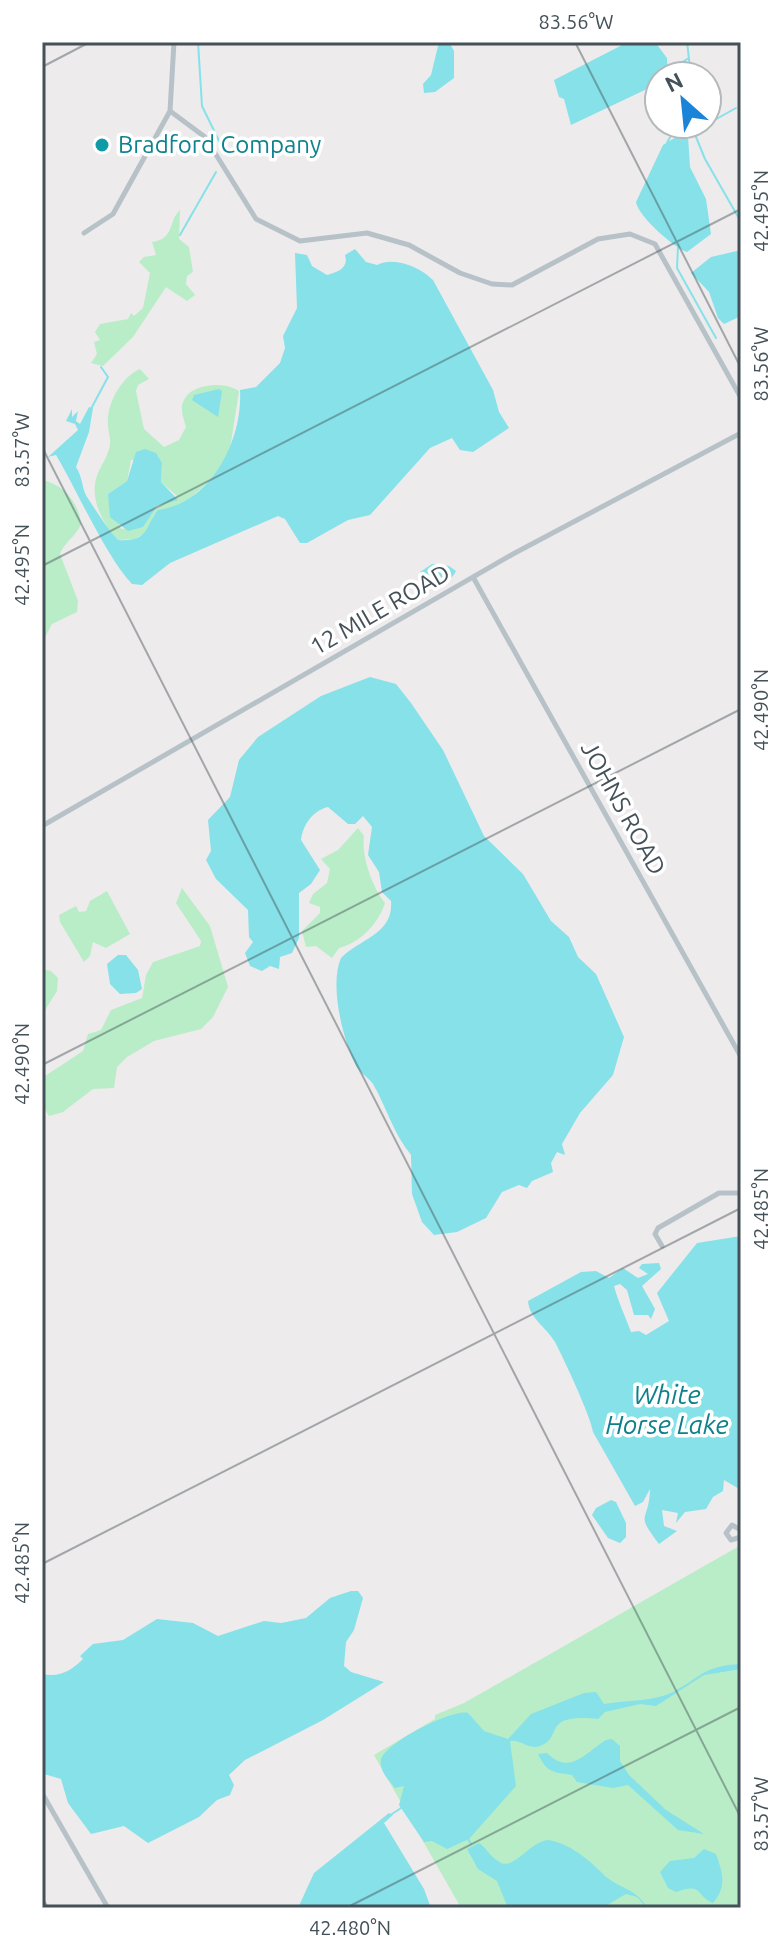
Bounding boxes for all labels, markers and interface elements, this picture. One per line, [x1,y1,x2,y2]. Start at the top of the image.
text: 83.56°W [539,10,613,33]
north arrow [643,60,723,140]
text: N [661,67,687,97]
place label: Bradford Company [118,131,322,158]
marker: Bradford Company [93,136,111,154]
text: 42.495°N [749,170,772,252]
text: 83.56°W [749,327,772,401]
text: 83.57°W [10,413,33,487]
text: 42.495°N [10,524,33,606]
street label: 12 MILE ROAD [305,559,454,660]
text: 42.490°N [749,669,772,751]
street label: JOHNS ROAD [576,736,671,879]
text: 42.490°N [10,1023,33,1105]
text: 42.485°N [749,1168,772,1250]
water label: White Horse Lake [605,1380,729,1439]
text: 42.485°N [10,1522,33,1604]
text: 83.57°W [749,1777,772,1851]
text: 42.480°N [309,1916,391,1939]

